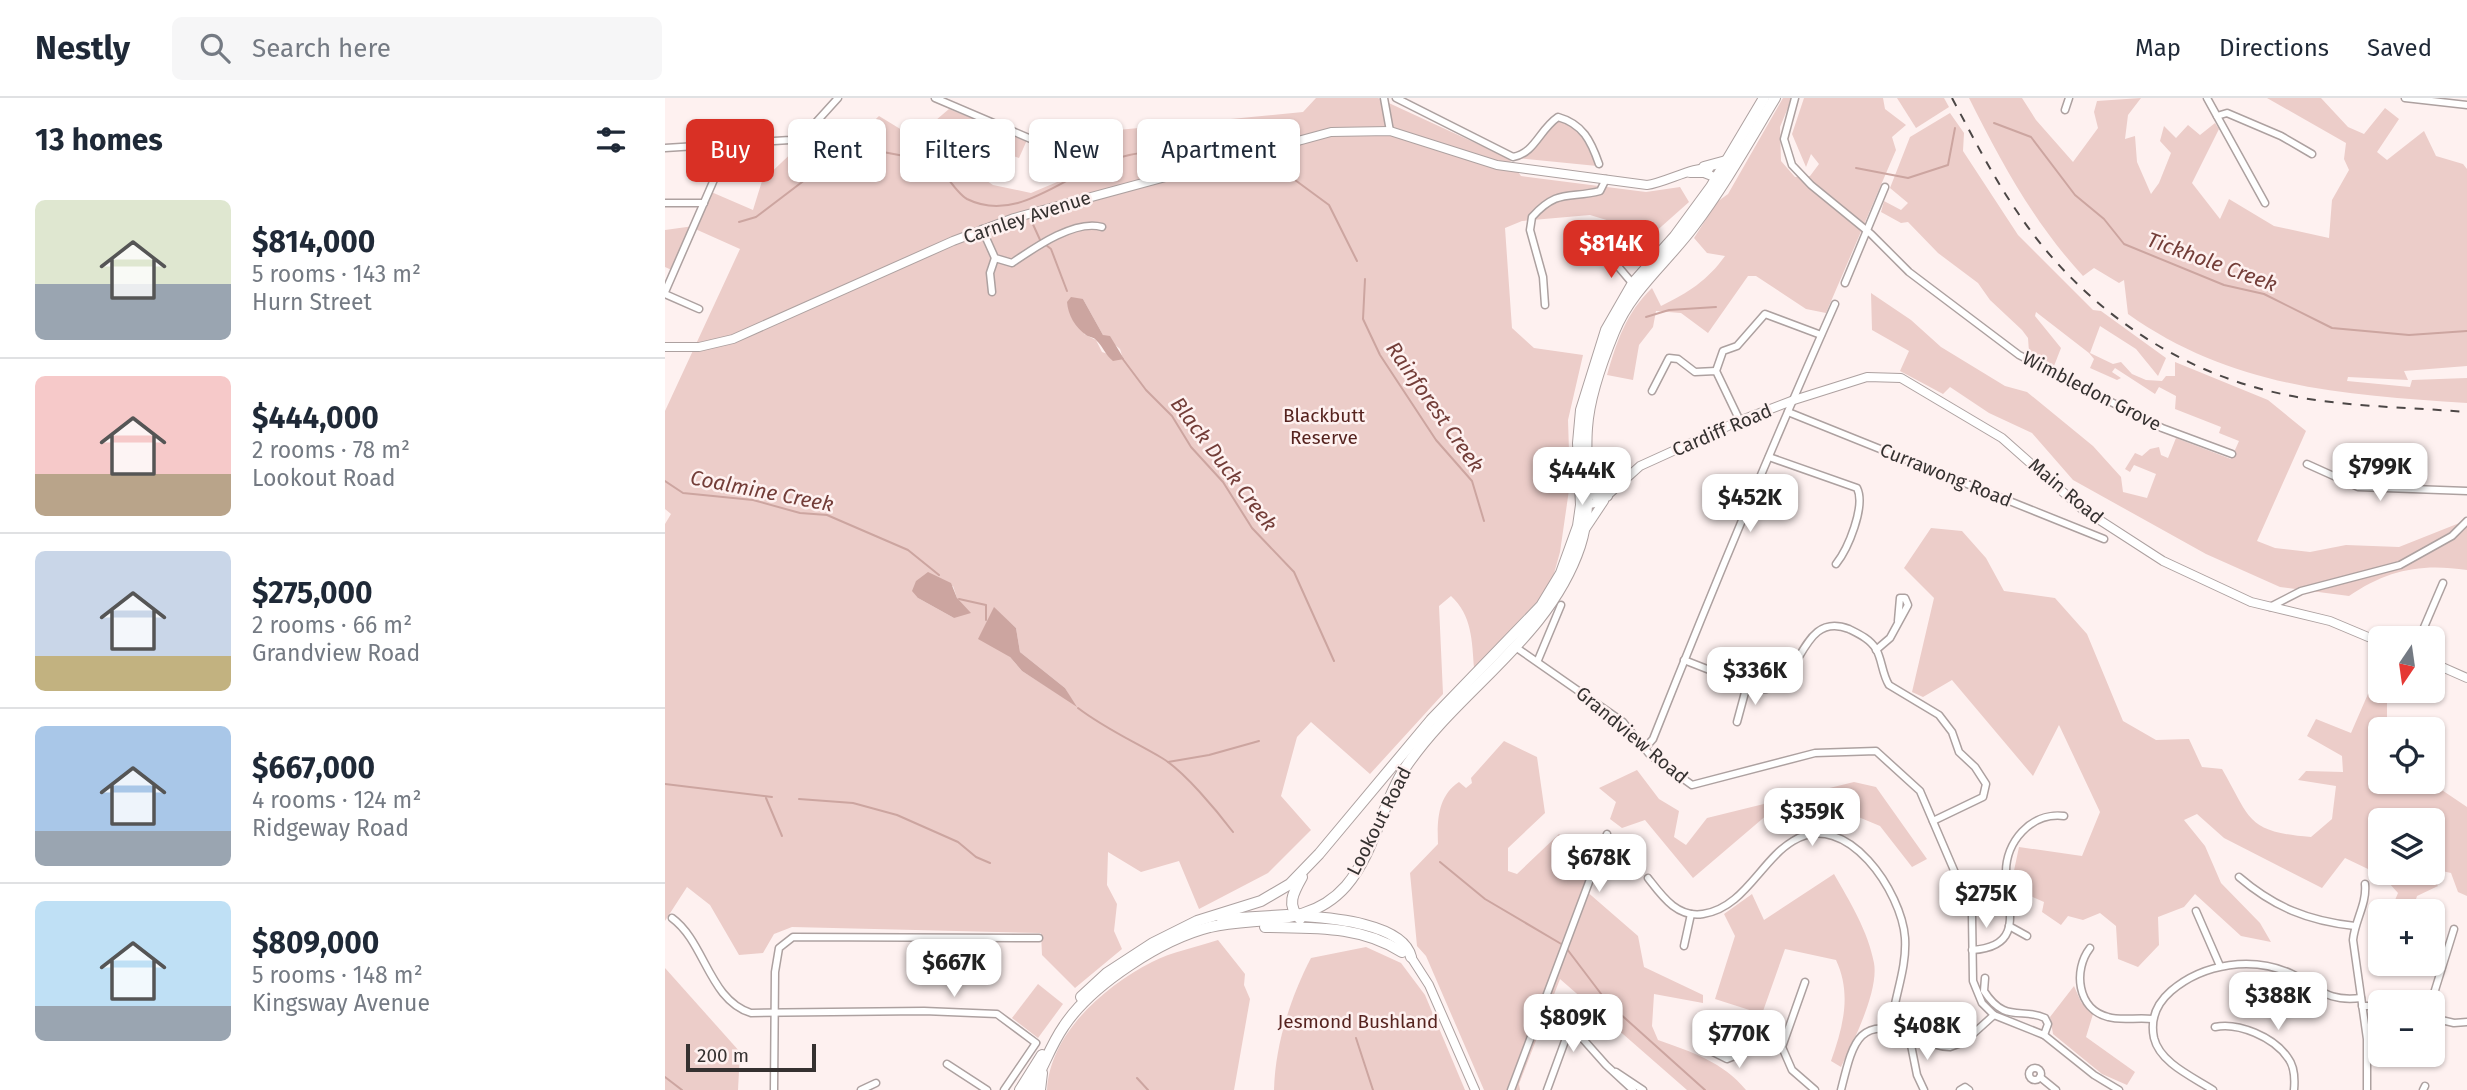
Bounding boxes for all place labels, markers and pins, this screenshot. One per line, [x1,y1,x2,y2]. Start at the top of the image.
pin: $814K [1562,220,1660,280]
pin: $799K [2331,444,2429,503]
pin: $444K [1533,448,1631,507]
pin: $452K [1701,474,1799,534]
pin: $336K [1706,648,1804,707]
pin: $359K [1763,788,1861,848]
pin: $678K [1550,834,1648,894]
pin: $275K [1937,870,2035,930]
pin: $667K [905,940,1003,999]
pin: $388K [2229,972,2327,1032]
pin: $809K [1524,995,1622,1054]
pin: $408K [1878,1002,1976,1062]
pin: $770K [1690,1010,1788,1070]

